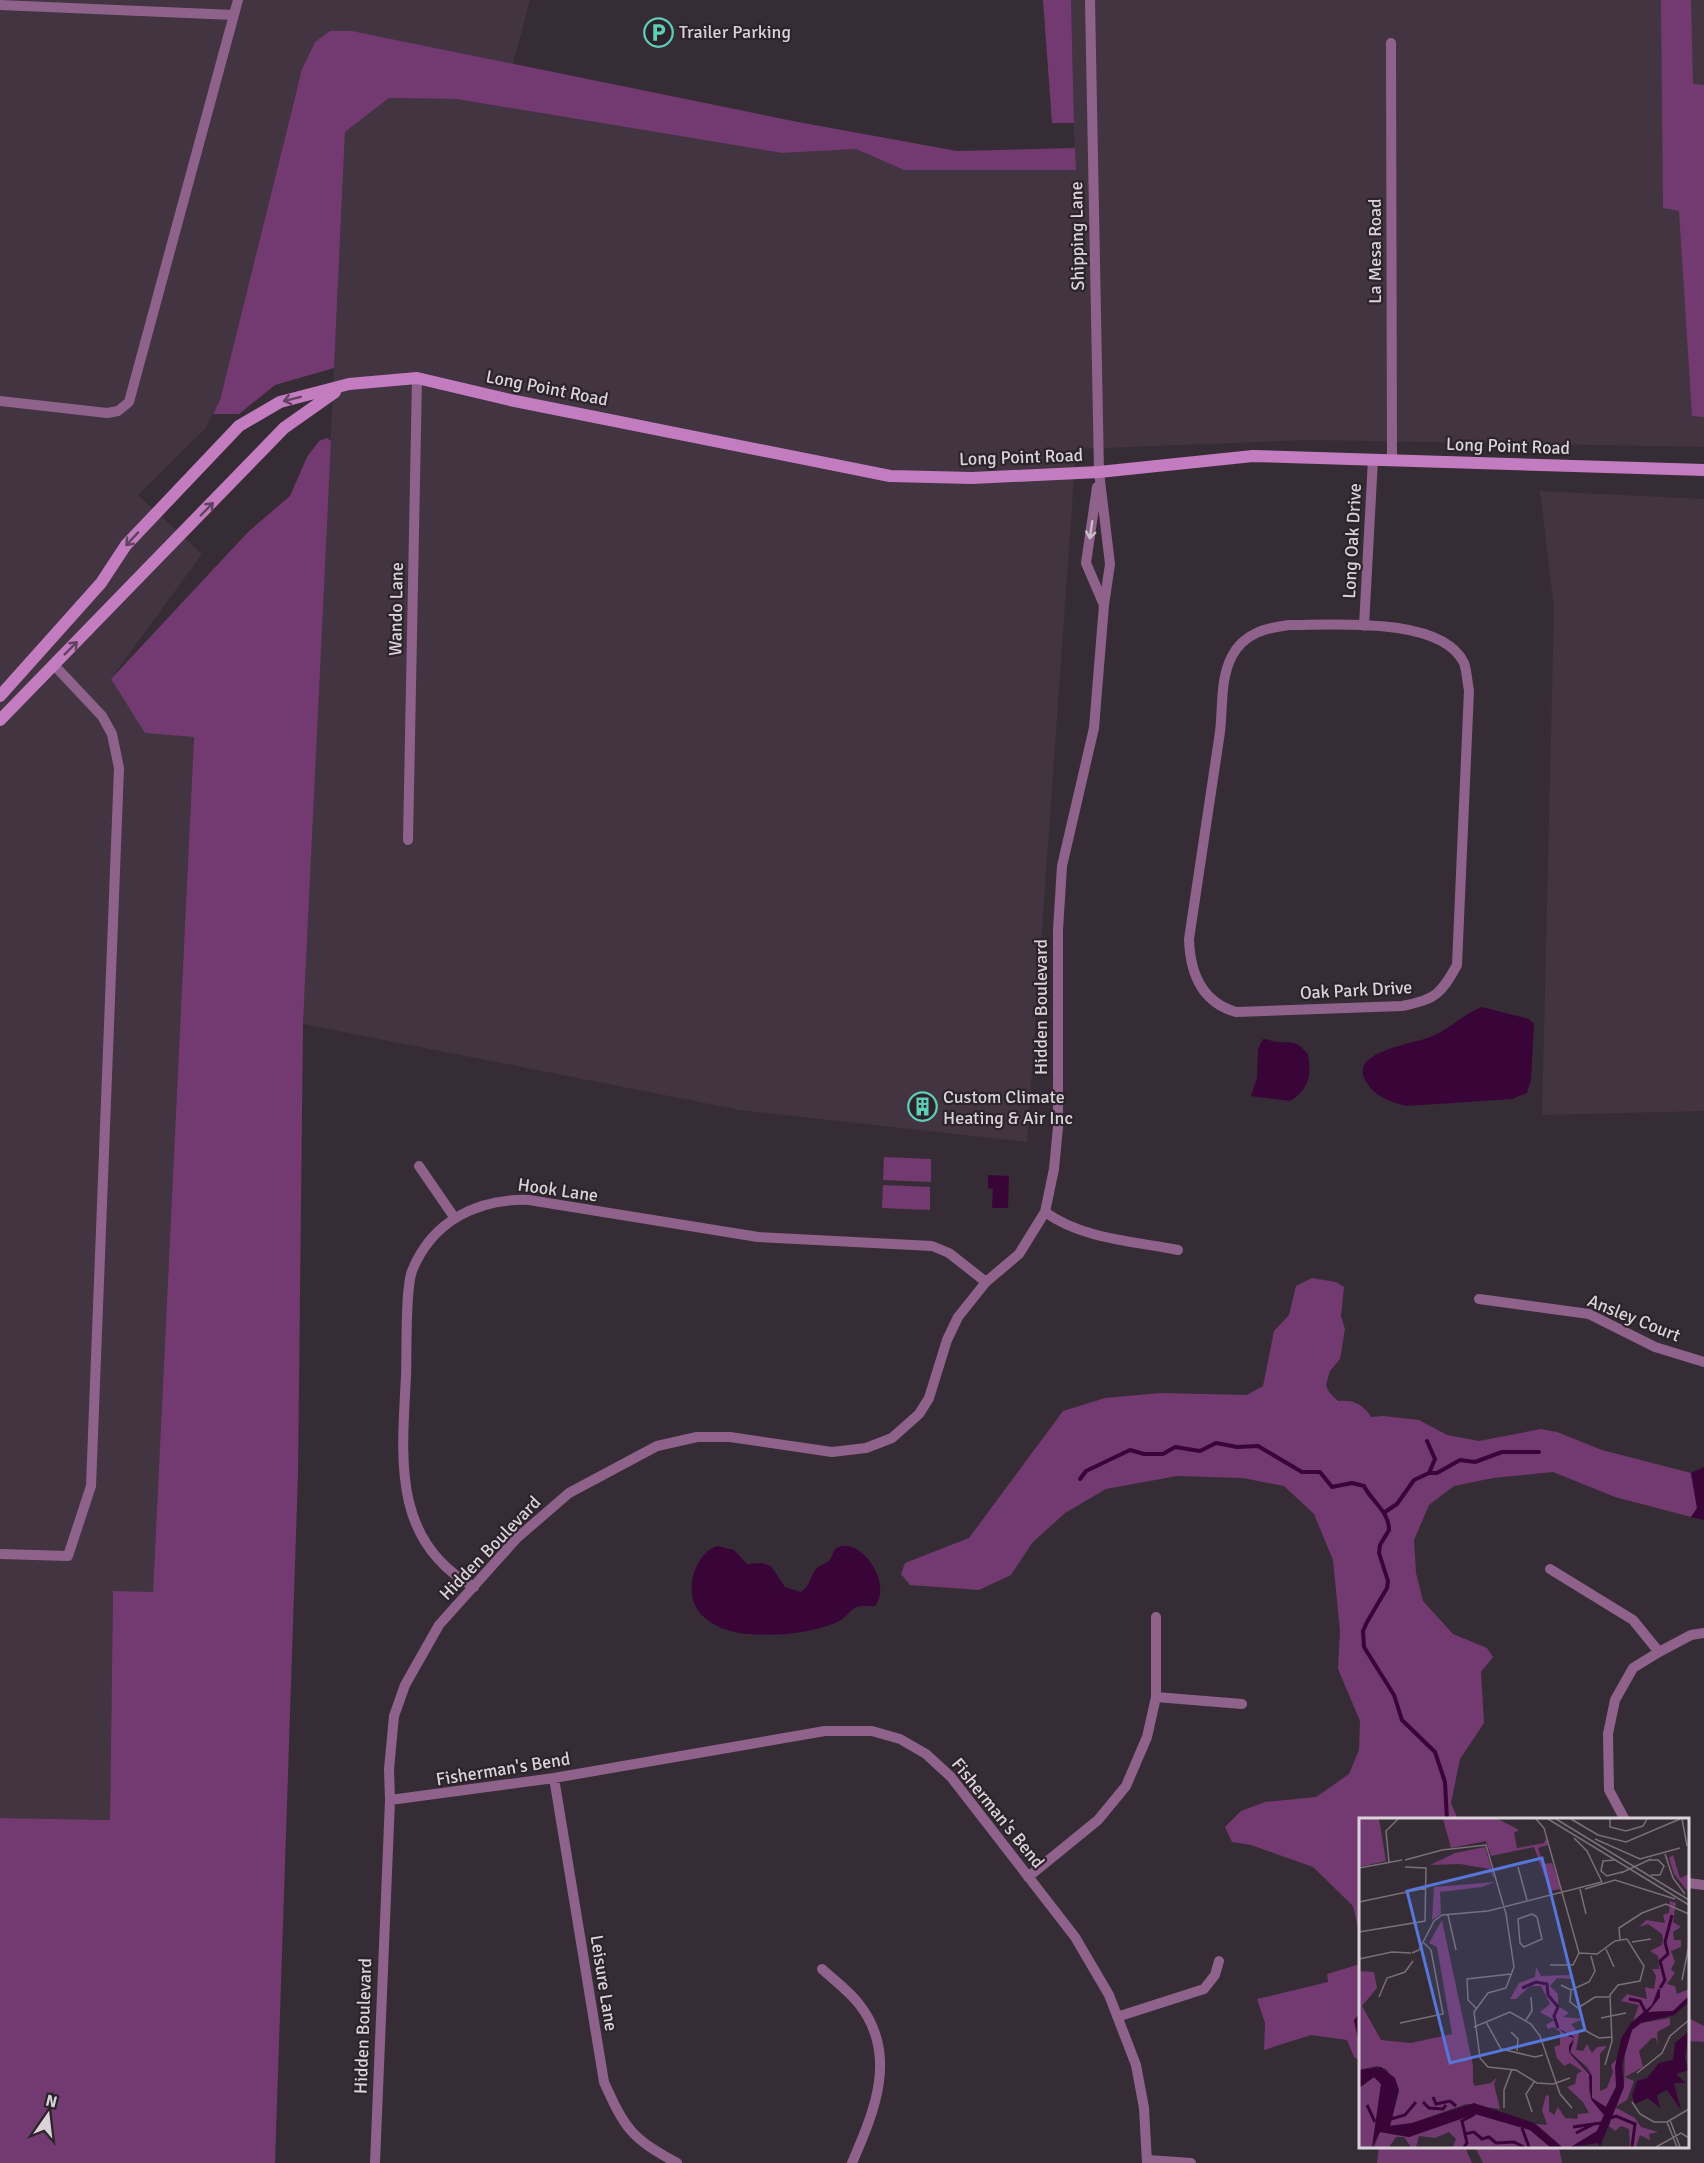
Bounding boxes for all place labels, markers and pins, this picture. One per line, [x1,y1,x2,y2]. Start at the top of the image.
parking icon: Trailer Parking [642,16,674,48]
place label: Trailer Parking [679,21,791,43]
place label: Custom Climate Heating & Air Inc [943,1086,1073,1129]
building icon: Custom Climate Heating & Air Inc [906,1091,938,1123]

